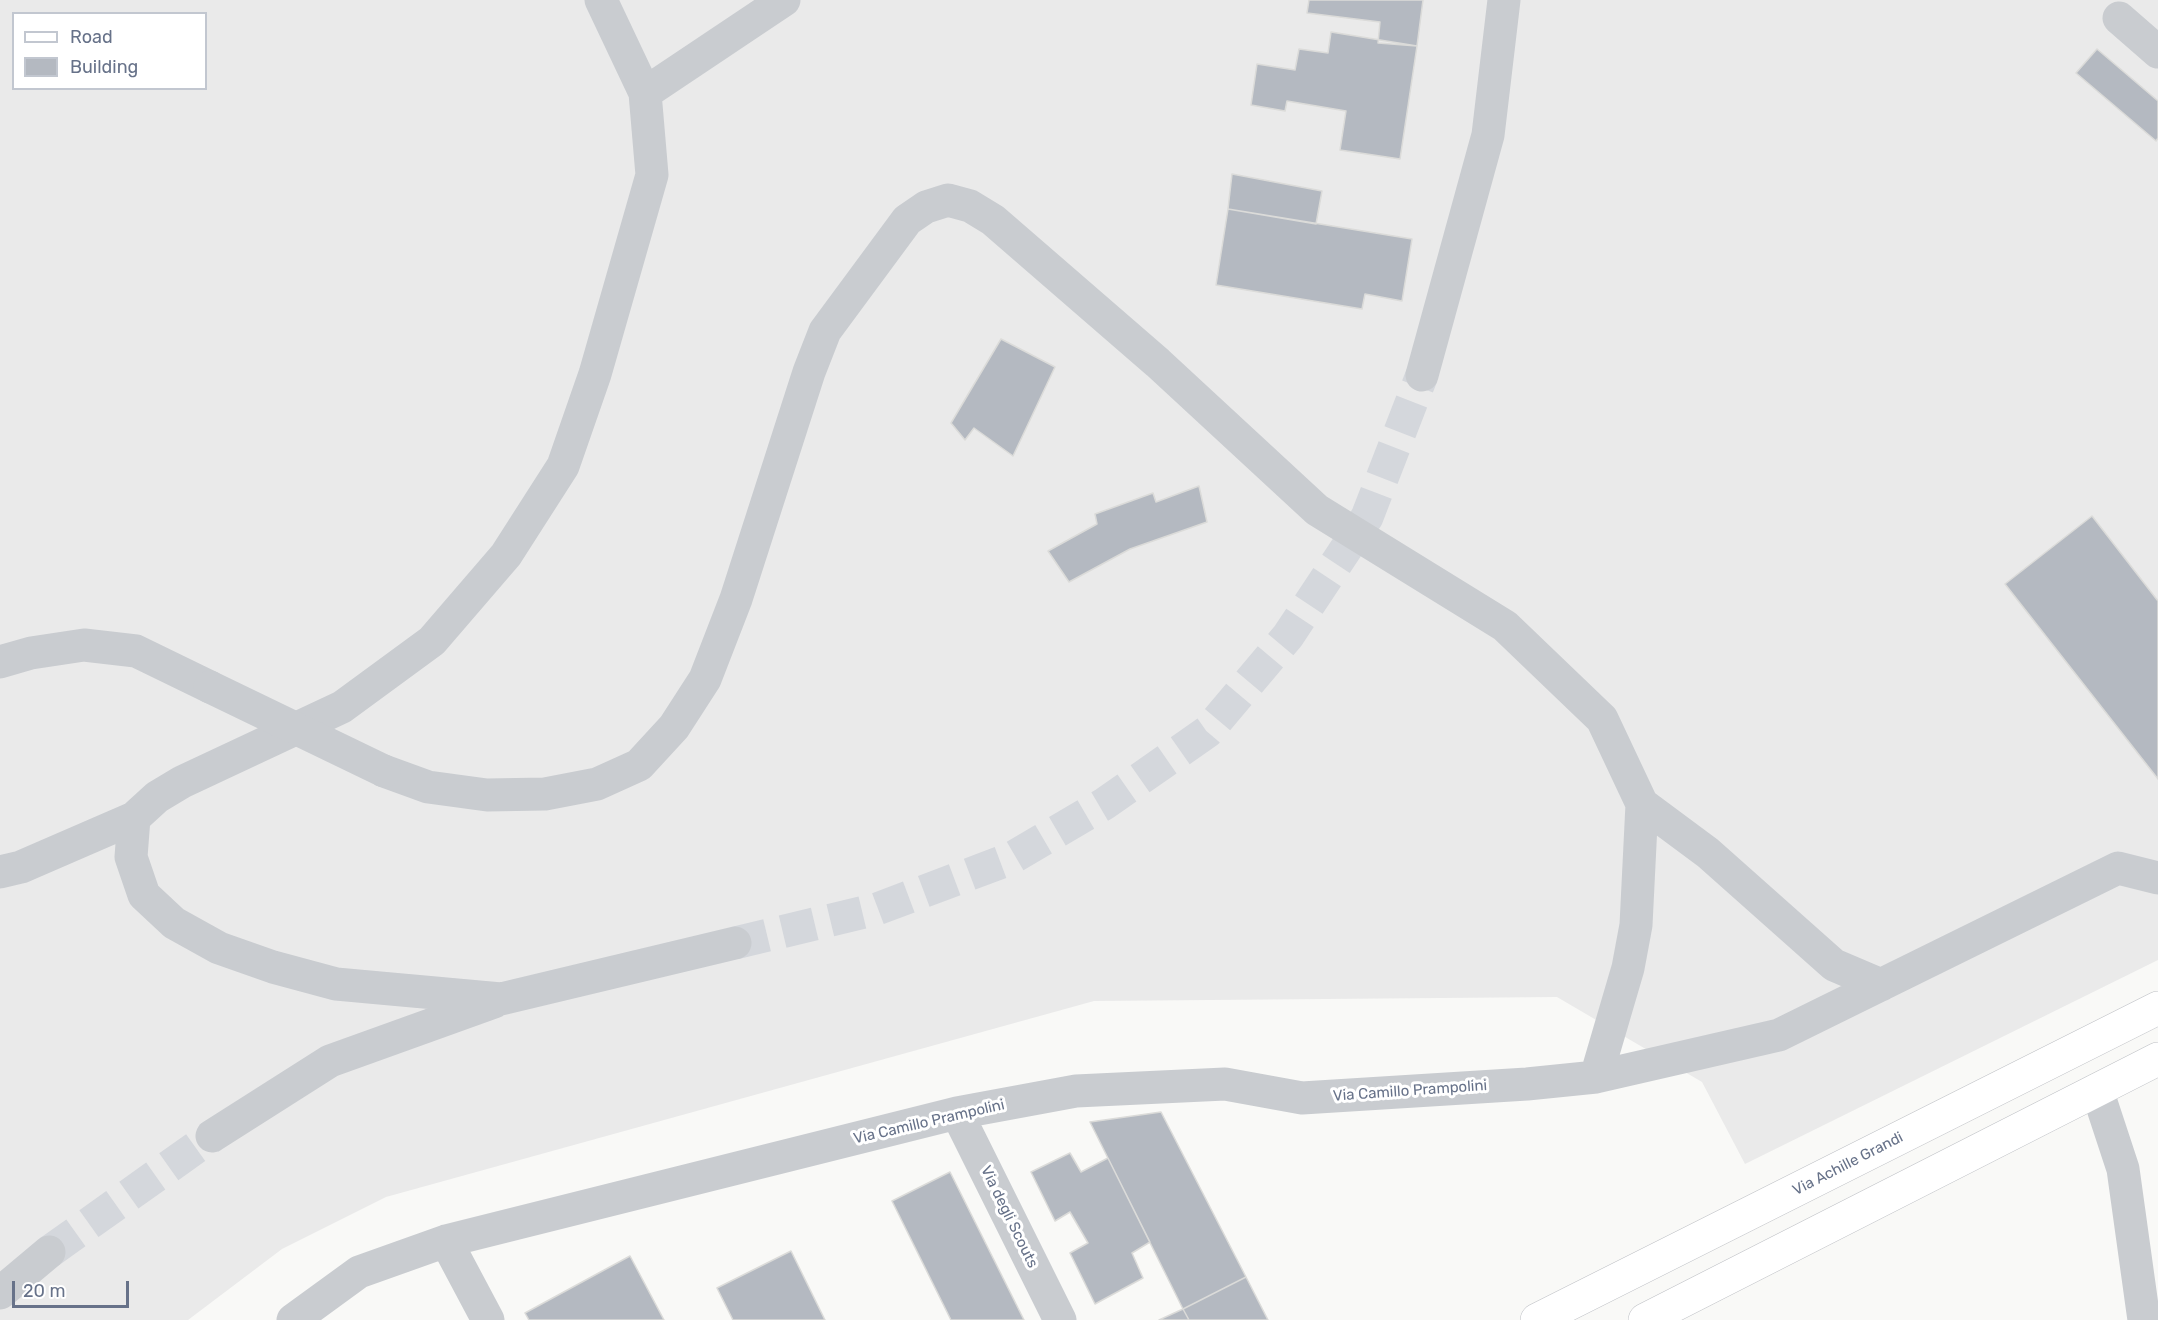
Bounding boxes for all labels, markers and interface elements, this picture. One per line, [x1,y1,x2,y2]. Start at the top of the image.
legend [12,12,207,90]
text: Road [70,26,113,48]
text: Building [70,56,138,78]
street label: Via Camillo Prampolini [1332,1077,1488,1105]
street label: Via Camillo Prampolini [852,1096,1006,1148]
street label: Via Achille Grandi [1790,1128,1906,1200]
street label: Via degli Scouts [977,1163,1041,1271]
scale bar [15,1269,132,1307]
text: 20 m [23,1280,65,1302]

